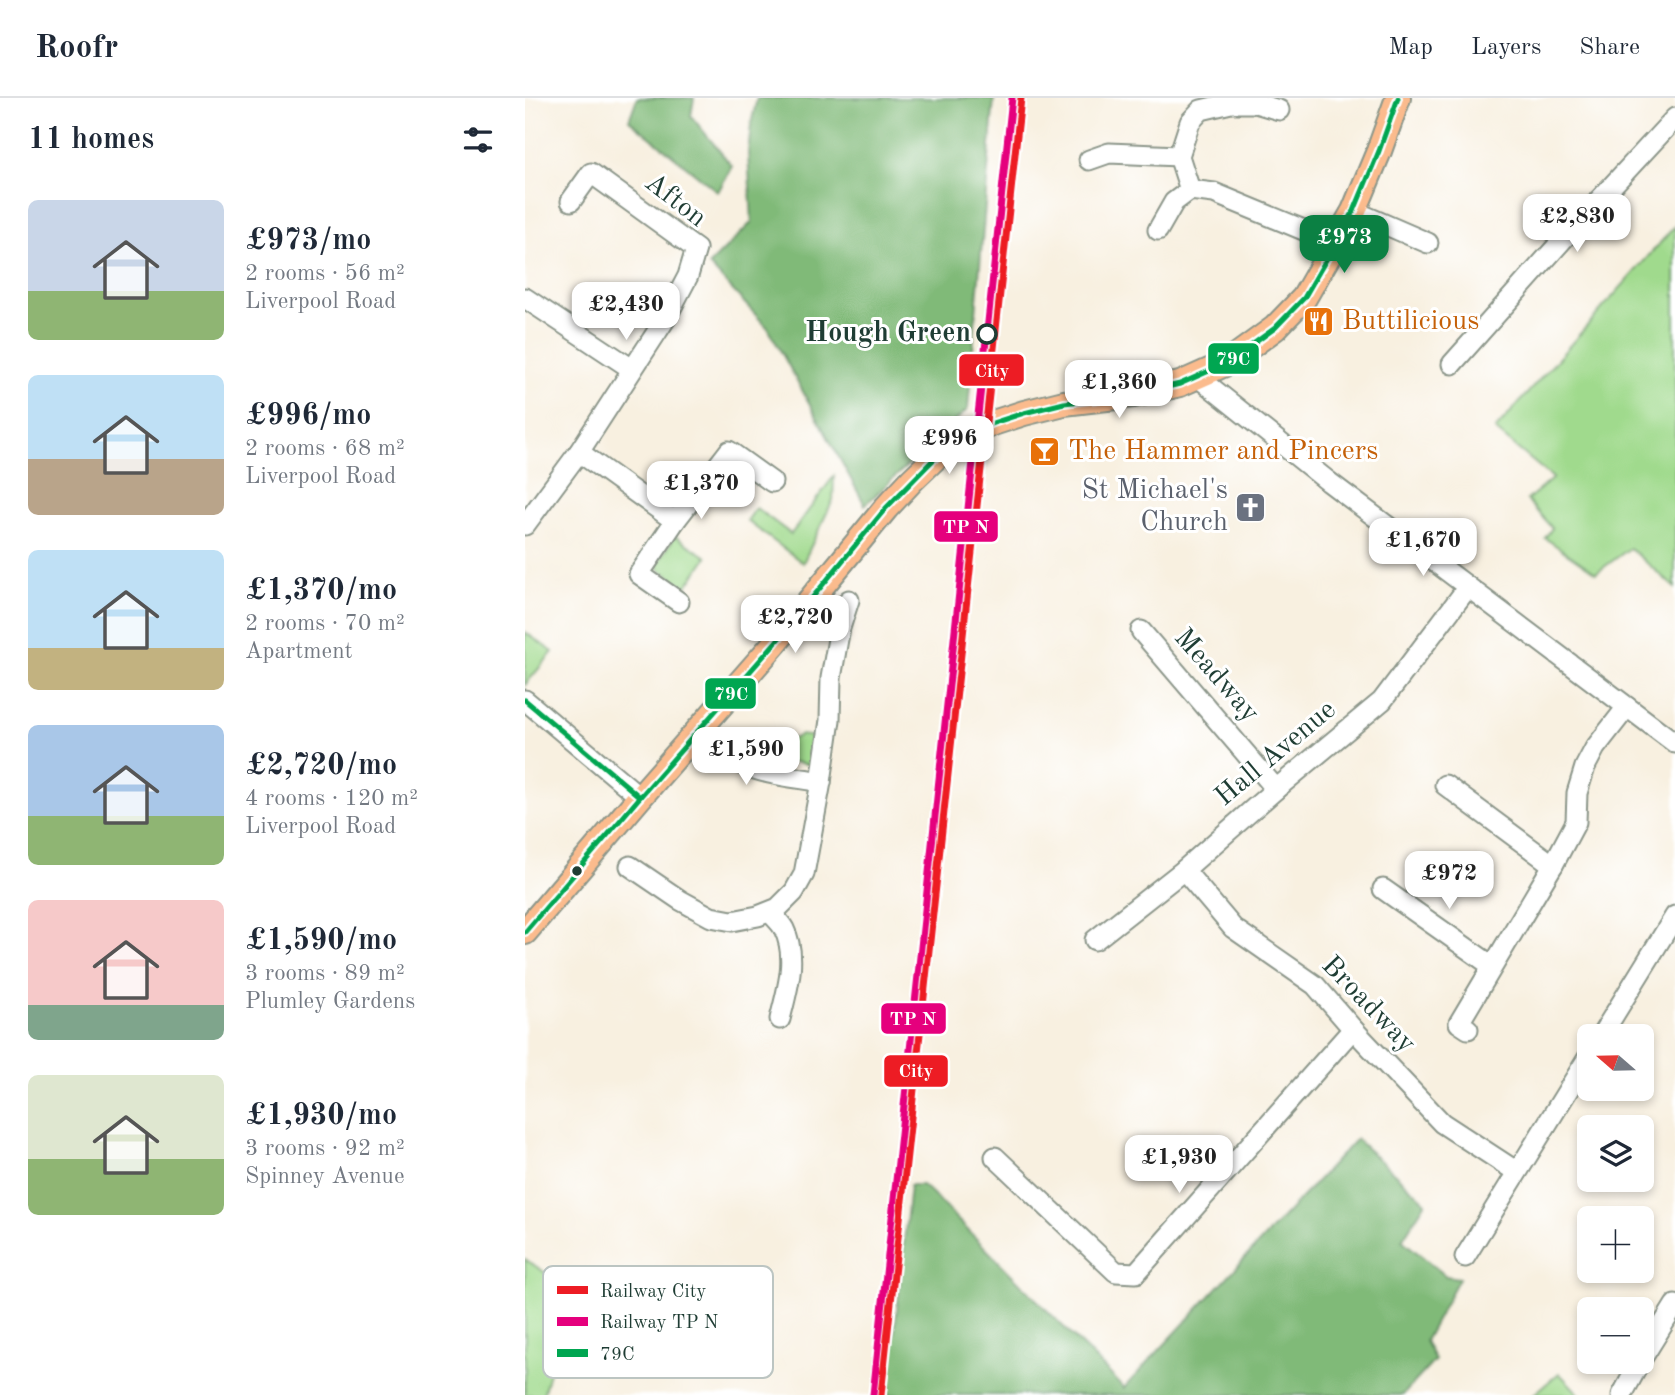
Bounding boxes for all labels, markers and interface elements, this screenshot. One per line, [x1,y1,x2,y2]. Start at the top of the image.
text: Roofr [35,32,118,65]
text: Map [1389,36,1433,60]
text: Layers [1471,36,1541,60]
text: Share [1579,36,1640,60]
icon: filters [459,121,497,159]
text: 11 homes [28,125,154,155]
street label: Afton [639,169,711,233]
pin: £2,830 [1520,194,1634,254]
text: £2,830 [1539,205,1615,228]
pin: £973 [1303,216,1385,275]
text: £973/mo [245,226,371,256]
text: £973 [1316,226,1372,249]
icon: home [84,228,168,312]
text: 2 rooms · 56 m² [245,262,405,285]
pin: £2,430 [569,282,683,342]
text: Liverpool Road [245,290,396,313]
text: £2,430 [588,293,664,316]
restaurant icon: Buttilicious [1302,305,1336,339]
place label: Buttilicious [1342,308,1479,336]
place label: Hough Green [805,320,971,348]
marker: Hough Green [977,324,997,344]
line badge: 79C [1207,342,1260,375]
text: 79C [1216,351,1250,370]
line badge: City [958,353,1025,387]
pin: £1,360 [1062,360,1176,420]
text: City [974,363,1010,382]
text: £1,360 [1081,371,1157,394]
text: £996/mo [245,401,371,431]
icon: home [84,403,168,487]
pin: £996 [908,416,990,476]
text: £996 [921,427,977,450]
bar icon: The Hammer and Pincers [1028,435,1062,469]
text: 2 rooms · 68 m² [245,437,405,460]
place label: The Hammer and Pincers [1068,438,1378,466]
pin: £1,370 [644,462,758,521]
text: Liverpool Road [245,465,396,488]
text: £1,370 [663,472,739,495]
place label: St Michael's Church [1081,477,1228,537]
church icon: St Michael's Church [1234,490,1268,524]
line badge: TP N [933,510,999,543]
pin: £1,670 [1366,518,1480,578]
text: TP N [943,519,990,538]
text: £1,670 [1385,529,1461,552]
text: £1,370/mo [245,576,397,606]
icon: home [84,578,168,662]
pin: £2,720 [738,596,852,655]
text: £2,720 [757,606,833,629]
text: 2 rooms · 70 m² [245,612,405,635]
street label: Meadway [1168,624,1264,728]
text: Apartment [245,640,353,663]
line badge: 79C [704,677,757,710]
text: 79C [714,686,748,705]
street label: Hall Avenue [1210,696,1342,812]
pin: £1,590 [689,728,803,787]
text: £1,590 [708,738,784,761]
text: £2,720/mo [245,751,397,781]
icon: home [84,753,168,837]
text: 4 rooms · 120 m² [245,787,418,810]
text: Liverpool Road [245,815,396,838]
pin: £972 [1408,852,1490,911]
text: £972 [1421,862,1477,885]
unlabelled marker [570,864,584,878]
text: £1,590/mo [245,926,397,956]
icon: home [84,928,168,1012]
street label: Broadway [1315,951,1421,1059]
text: 3 rooms · 89 m² [245,962,405,985]
text: Plumley Gardens [245,990,415,1013]
line badge: TP N [880,1002,947,1035]
text: TP N [890,1011,937,1030]
north arrow [1577,1024,1654,1101]
map controls [1577,1024,1654,1374]
line badge: City [883,1054,949,1088]
text: City [898,1063,934,1082]
text: £1,930/mo [245,1101,397,1131]
icon: home [84,1103,168,1187]
button: layers [1577,1115,1654,1192]
pin: £1,930 [1122,1136,1236,1195]
text: 3 rooms · 92 m² [245,1137,405,1160]
text: £1,930 [1141,1146,1217,1169]
text: Spinney Avenue [245,1165,404,1188]
button: + [1577,1206,1654,1283]
legend [543,1266,773,1378]
text: Railway City [600,1283,706,1302]
button: − [1577,1297,1654,1374]
text: Railway TP N [600,1314,719,1333]
text: 79C [600,1346,635,1365]

